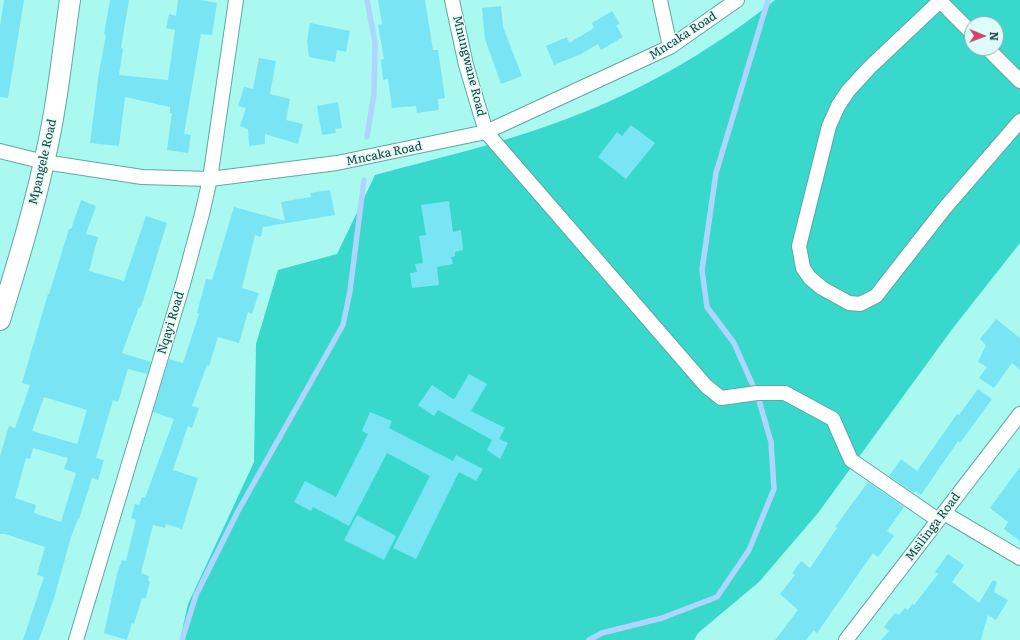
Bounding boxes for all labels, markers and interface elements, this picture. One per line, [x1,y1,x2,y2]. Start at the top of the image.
street label: Mncaka Road [647,9,719,63]
street label: Mnungwane Road [449,14,489,118]
north arrow [964,16,1004,56]
text: N [987,31,1003,41]
street label: Mpangele Road [26,118,60,206]
street label: Mncaka Road [345,139,423,169]
street label: Nqayi Road [155,290,187,356]
street label: Msilinga Road [903,490,963,564]

